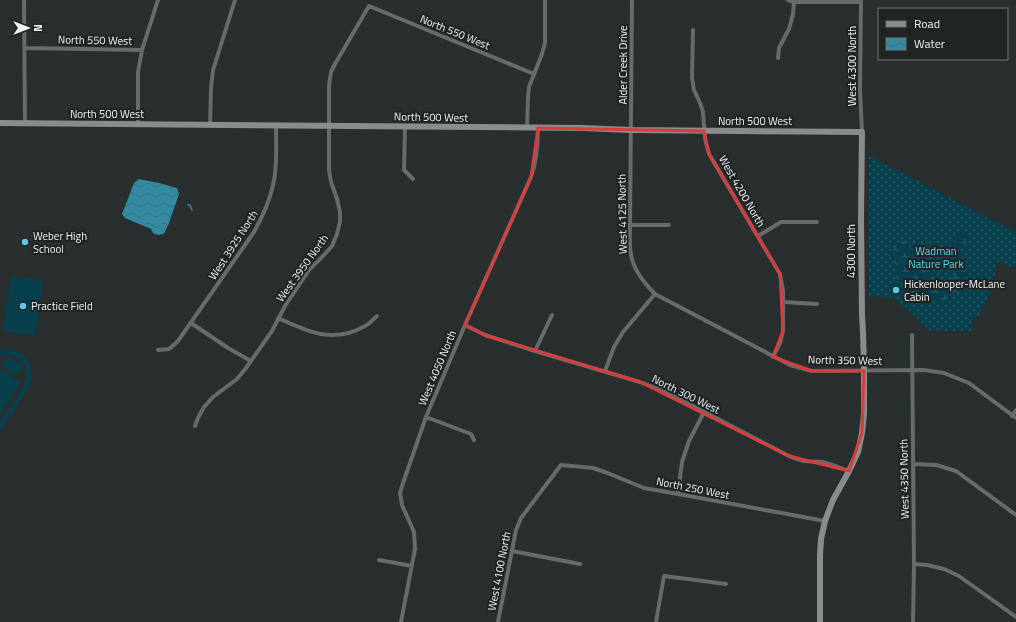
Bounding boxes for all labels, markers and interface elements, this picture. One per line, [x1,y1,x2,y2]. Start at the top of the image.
north arrow [8,8,48,48]
legend [878,8,1008,60]
street label: North 550 West [418,11,492,53]
text: Road [914,14,940,33]
text: N [30,24,46,32]
street label: Alder Creek Drive [615,25,631,105]
street label: West 4300 North [844,26,860,106]
street label: North 550 West [58,31,132,49]
text: Water [914,34,945,53]
street label: North 500 West [70,106,144,122]
street label: North 500 West [394,108,468,126]
street label: North 500 West [718,113,792,129]
street label: West 4200 North [715,152,769,230]
street label: West 4125 North [613,174,631,254]
street label: West 3925 North [204,207,262,283]
street label: 4300 North [843,224,859,278]
place label: Weber High School [33,228,87,257]
street label: West 3950 North [272,231,332,305]
marker: Weber High School [20,237,30,247]
park label: Wadman Nature Park [908,243,964,272]
place label: Hickenlooper-McLane Cabin [904,276,1006,305]
marker: Hickenlooper-McLane Cabin [891,285,901,295]
place label: Practice Field [31,298,93,314]
marker: Practice Field [18,301,28,311]
street label: West 4050 North [414,328,460,408]
street label: North 350 West [808,351,882,369]
street label: North 300 West [649,371,723,418]
street label: West 4350 North [895,439,913,519]
street label: North 250 West [655,473,731,503]
street label: West 4100 North [483,530,515,612]

